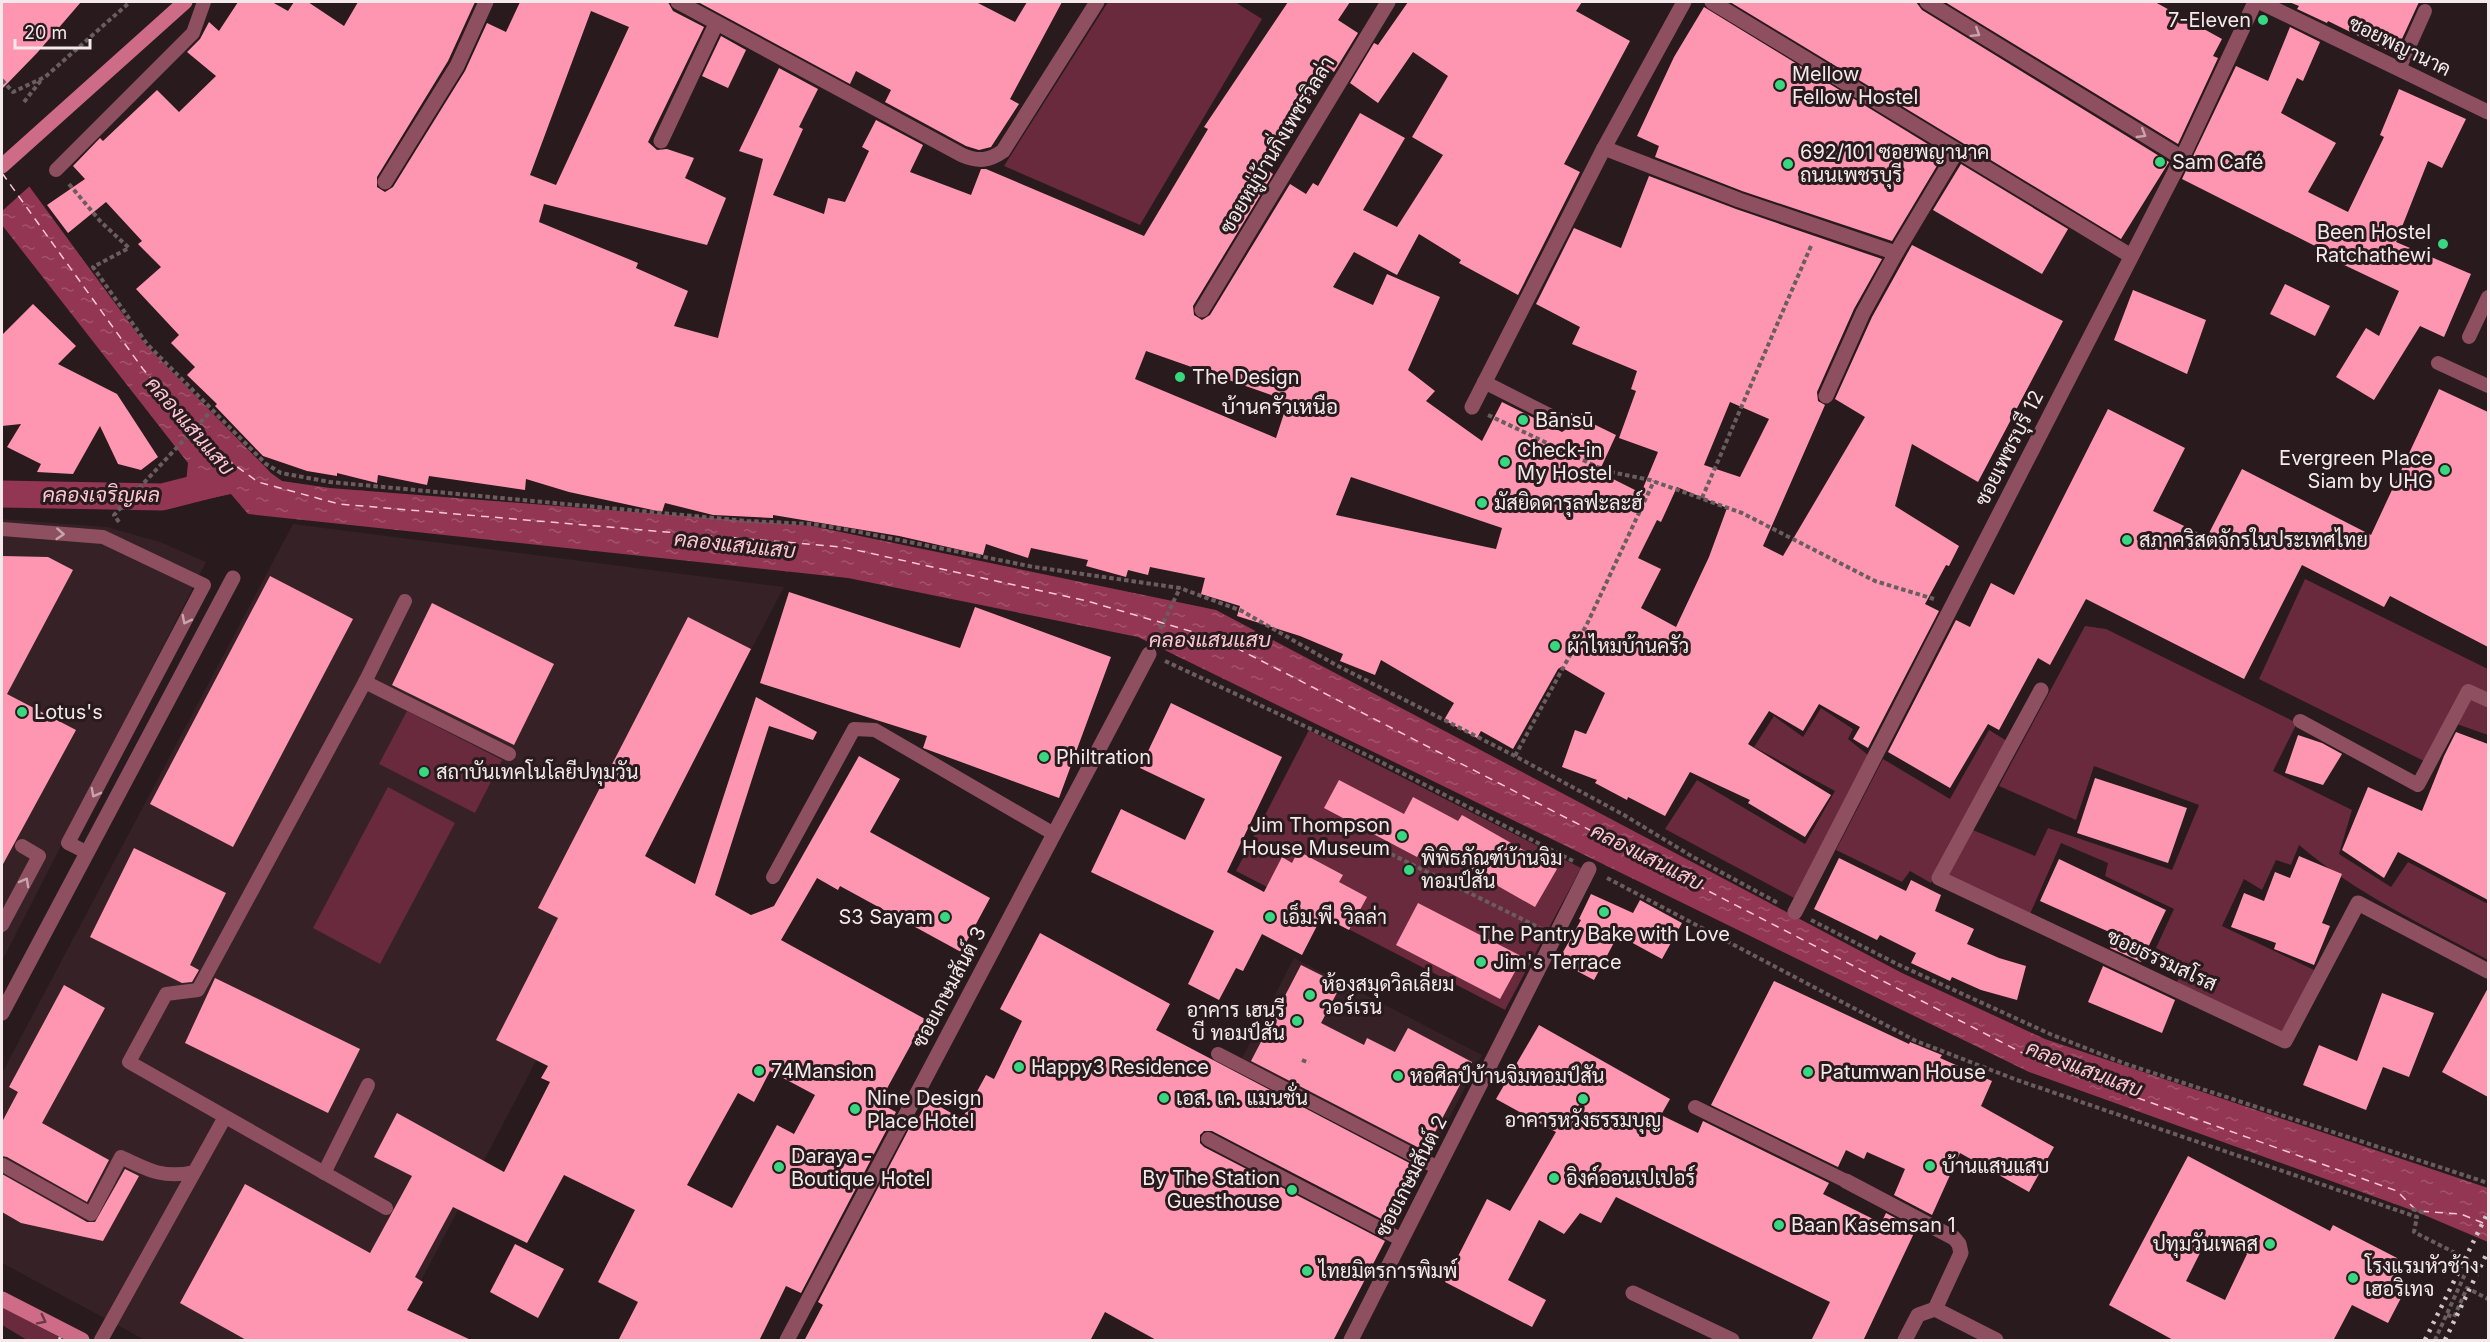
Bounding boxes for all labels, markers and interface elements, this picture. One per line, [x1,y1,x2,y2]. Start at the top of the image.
place label: 7-Eleven [2168,8,2251,32]
street label: ซอยพญานาค [2345,11,2455,81]
scale bar [15,12,90,50]
marker: 7-Eleven [2256,13,2270,27]
text: 20 m [24,22,67,43]
one-way arrow [1970,26,1980,38]
street label: ซอยหมู่บ้านกิ่งเพชรวิลล่า [1211,50,1342,239]
place label: Mellow Fellow Hostel [1792,62,1918,109]
marker: Mellow Fellow Hostel [1773,78,1787,92]
one-way arrow [2136,127,2146,139]
place label: 692/101 ซอยพญานาค ถนนเพชรบุรี [1800,140,1989,189]
place label: Sam Café [2172,150,2264,174]
marker: Sam Café [2153,155,2167,169]
marker: 692/101 ซอยพญานาค ถนนเพชรบุรี [1781,157,1795,171]
place label: Been Hostel Ratchathewi [2315,220,2431,267]
marker: Been Hostel Ratchathewi [2436,237,2450,251]
place label: The Design [1192,365,1300,389]
marker: The Design [1173,370,1187,384]
water label: คลองแสนแสบ [141,371,240,480]
street label: ซอยเพชรบุรี 12 [1969,386,2050,511]
district label: บ้านครัวเหนือ [1222,393,1338,419]
place label: Bānsū [1535,408,1594,432]
marker: Bānsū [1516,413,1530,427]
place label: Check-in My Hostel [1517,438,1612,485]
place label: Evergreen Place Siam by UHG [2279,446,2433,493]
marker: Check-in My Hostel [1498,455,1512,469]
marker: Evergreen Place Siam by UHG [2438,463,2452,477]
water label: คลองเจริญผล [42,482,160,507]
place label: มัสยิดดารุลฟะละฮ์ [1494,489,1643,517]
marker: มัสยิดดารุลฟะละฮ์ [1475,496,1489,510]
water label: คลองแสนแสบ [673,526,798,563]
one-way arrow [55,527,64,540]
place label: สภาคริสตจักรในประเทศไทย [2139,527,2368,552]
marker: สภาคริสตจักรในประเทศไทย [2120,533,2134,547]
one-way arrow [182,614,193,624]
water label: คลองแสนแสบ [1149,627,1272,652]
place label: ผ้าไหมบ้านครัว [1567,633,1689,658]
marker: ผ้าไหมบ้านครัว [1548,639,1562,653]
place label: Lotus's [34,700,103,724]
marker: Lotus's [15,705,29,719]
place label: Philtration [1056,745,1151,769]
marker: Philtration [1037,750,1051,764]
place label: สถาบันเทคโนโลยีปทุมวัน [436,759,638,786]
marker: สถาบันเทคโนโลยีปทุมวัน [417,765,431,779]
one-way arrow [91,786,102,797]
place label: Jim Thompson House Museum [1242,813,1390,860]
water label: คลองแสนแสบ [1587,818,1708,896]
marker: Jim Thompson House Museum [1395,829,1409,843]
place label: พิพิธภัณฑ์บ้านจิม ทอมป์สัน [1421,844,1562,893]
marker: พิพิธภัณฑ์บ้านจิม ทอมป์สัน [1402,863,1416,877]
one-way arrow [18,877,29,888]
place label: เอ็ม.พี. วิลล่า [1282,902,1387,929]
place label: S3 Sayam [839,905,933,929]
marker: The Pantry Bake with Love [1597,905,1611,919]
marker: S3 Sayam [938,910,952,924]
marker: เอ็ม.พี. วิลล่า [1263,910,1277,924]
street label: ซอยเกษมสันต์ 3 [905,921,991,1052]
place label: The Pantry Bake with Love [1478,922,1730,946]
street label: ซอยธรรมสโรส [2103,923,2221,996]
place label: Jim's Terrace [1493,950,1622,974]
marker: Jim's Terrace [1474,955,1488,969]
place label: ห้องสมุดวิลเลี่ยม วอร์เรน [1322,967,1455,1019]
marker: ห้องสมุดวิลเลี่ยม วอร์เรน [1303,988,1317,1002]
place label: อาคาร เฮนรี บี ทอมป์สัน [1187,997,1285,1045]
marker: อาคาร เฮนรี บี ทอมป์สัน [1290,1014,1304,1028]
water label: คลองแสนแสบ [2023,1035,2146,1102]
place label: Happy3 Residence [1031,1055,1209,1079]
place label: 74Mansion [771,1059,874,1083]
marker: Happy3 Residence [1012,1060,1026,1074]
place label: Patumwan House [1820,1060,1986,1084]
marker: 74Mansion [752,1064,766,1078]
place label: หอศิลป์บ้านจิมทอมป์สัน [1410,1064,1605,1088]
marker: Patumwan House [1801,1065,1815,1079]
marker: หอศิลป์บ้านจิมทอมป์สัน [1391,1069,1405,1083]
place label: เอส. เค. แมนชั่น [1176,1082,1308,1110]
place label: Nine Design Place Hotel [867,1086,982,1133]
marker: เอส. เค. แมนชั่น [1157,1091,1171,1105]
marker: อาคารหวังธรรมบุญ [1576,1092,1590,1106]
marker: Nine Design Place Hotel [848,1102,862,1116]
place label: อาคารหวังธรรมบุญ [1505,1108,1661,1134]
street label: ซอยเกษมสันต์ 2 [1368,1110,1452,1241]
place label: Daraya - Boutique Hotel [791,1144,930,1191]
place label: บ้านแสนแสบ [1942,1154,2049,1178]
marker: บ้านแสนแสบ [1923,1159,1937,1173]
marker: Daraya - Boutique Hotel [772,1160,786,1174]
place label: อิงค์ออนเปเปอร์ [1566,1164,1695,1190]
place label: By The Station Guesthouse [1142,1166,1280,1213]
marker: อิงค์ออนเปเปอร์ [1547,1171,1561,1185]
marker: By The Station Guesthouse [1285,1183,1299,1197]
place label: Baan Kasemsan 1 [1791,1213,1956,1237]
marker: Baan Kasemsan 1 [1772,1218,1786,1232]
place label: ปทุมวันเพลส [2153,1232,2258,1258]
marker: ปทุมวันเพลส [2263,1237,2277,1251]
place label: โรงแรมหัวช้าง เฮอริเทจ [2364,1253,2479,1301]
place label: ไทยมิตรการพิมพ์ [1317,1257,1457,1283]
marker: ไทยมิตรการพิมพ์ [1300,1264,1314,1278]
marker: โรงแรมหัวช้าง เฮอริเทจ [2346,1271,2360,1285]
one-way arrow [35,1312,46,1324]

